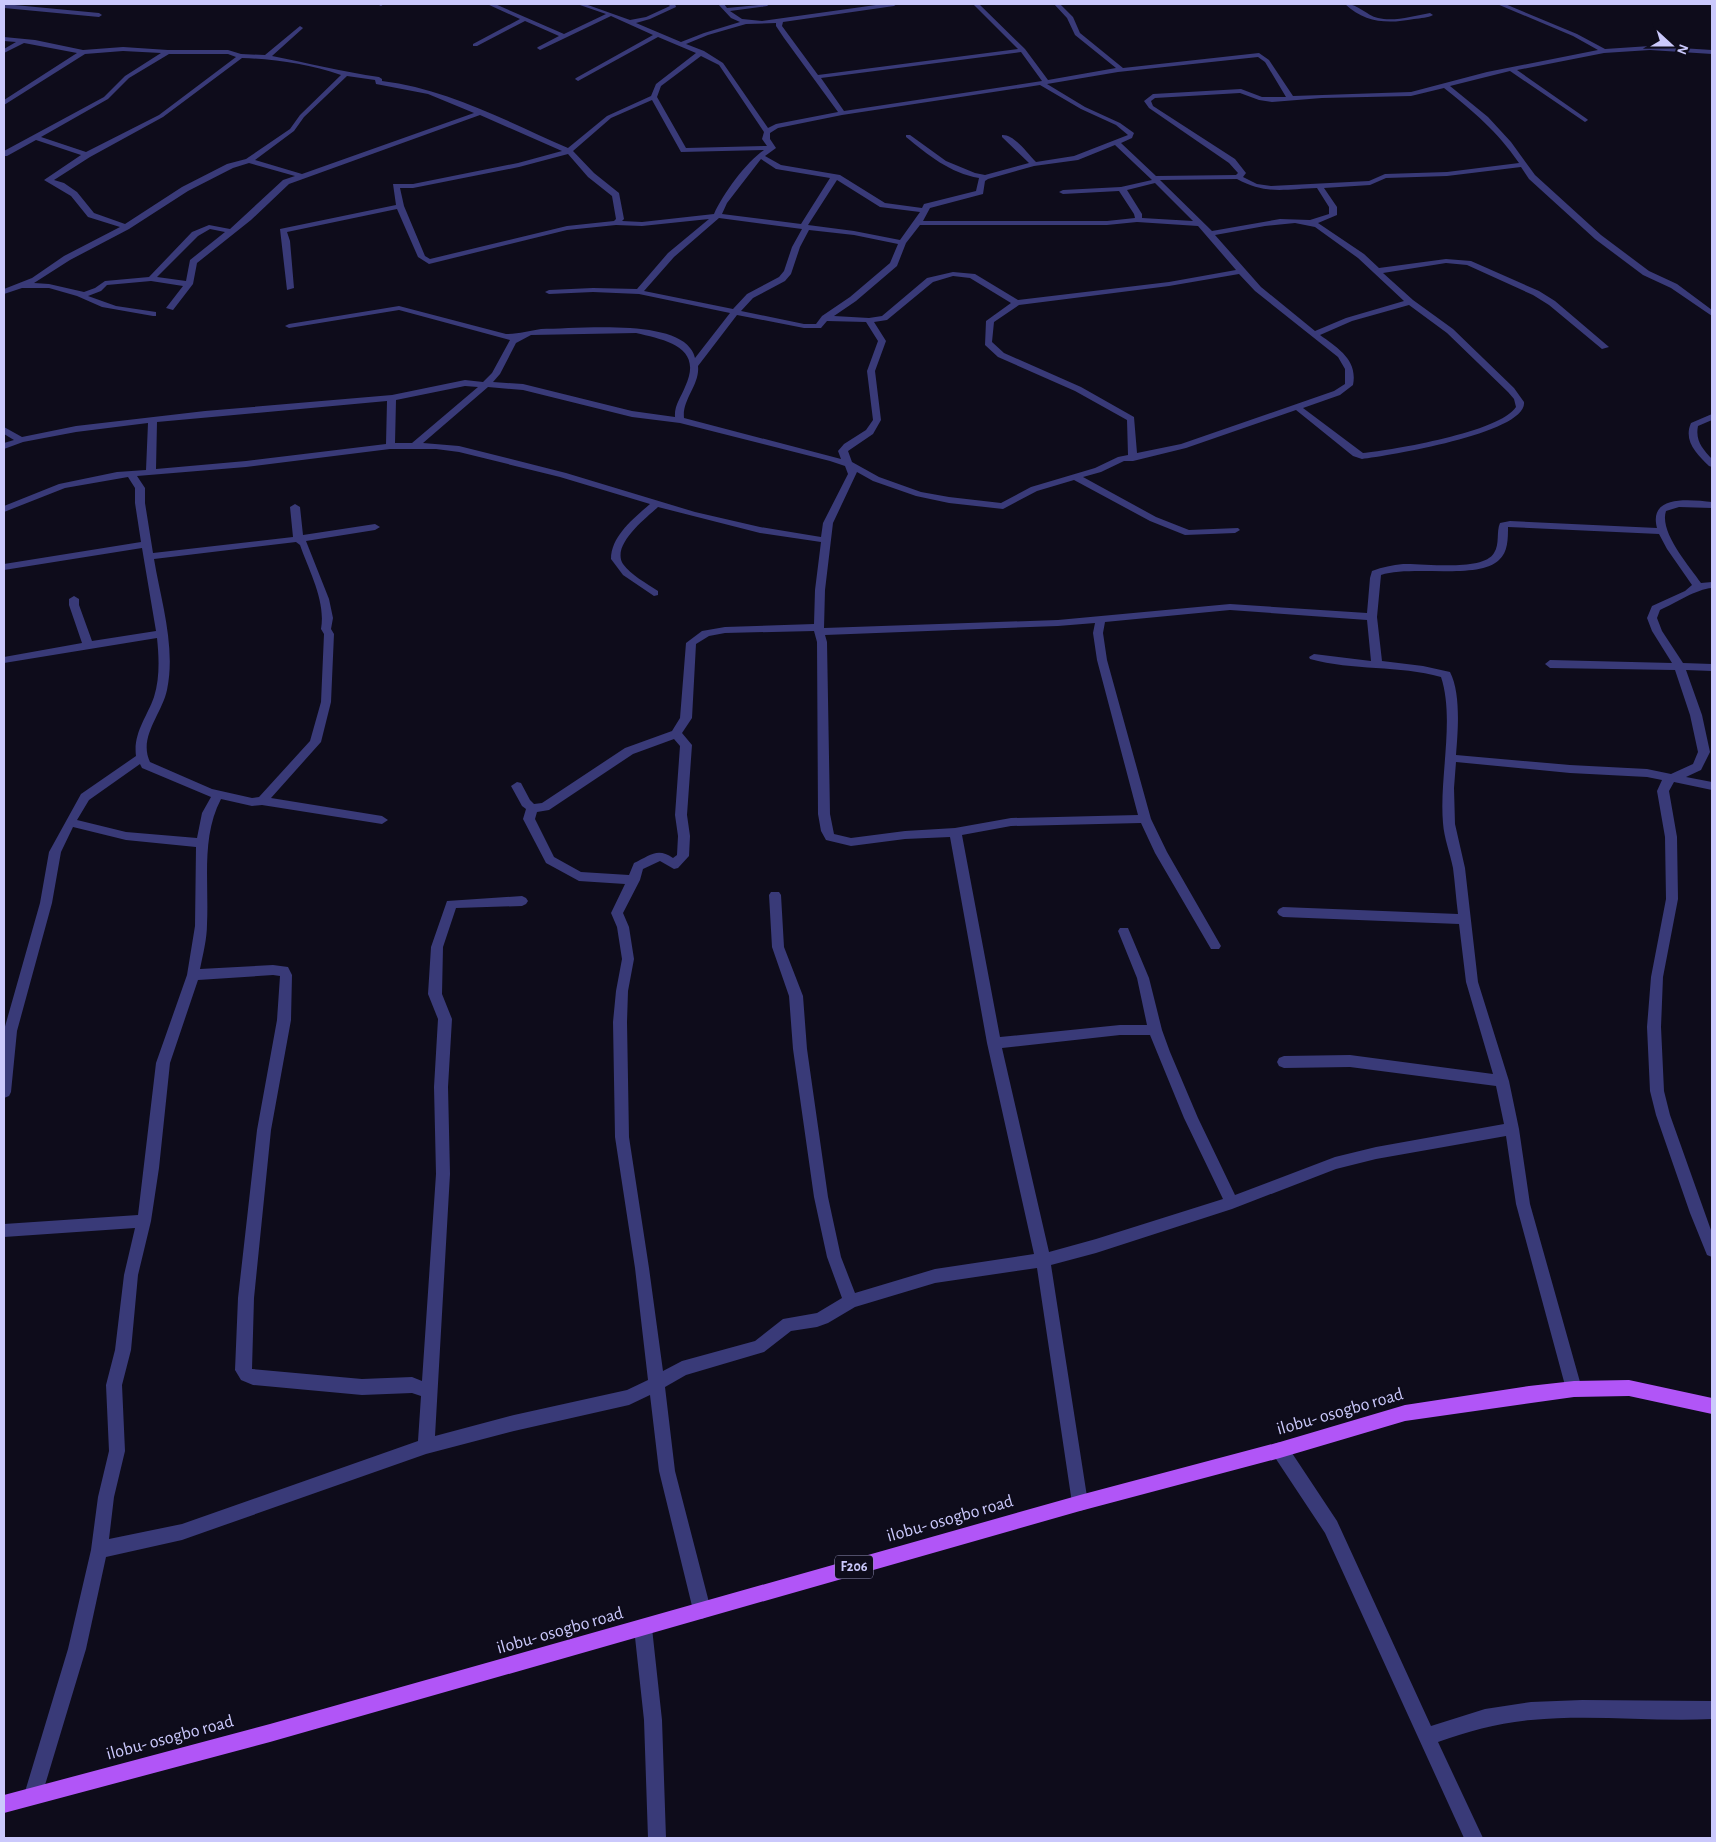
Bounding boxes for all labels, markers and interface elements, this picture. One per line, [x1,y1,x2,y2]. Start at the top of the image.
north arrow [1646,20,1696,70]
text: N [1674,42,1690,56]
street label: ilobu- osogbo road [1275,1385,1405,1439]
street label: ilobu- osogbo road [885,1492,1015,1546]
road number: F206 [835,1555,873,1578]
street label: ilobu- osogbo road [495,1604,625,1658]
street label: ilobu- osogbo road [104,1712,236,1764]

